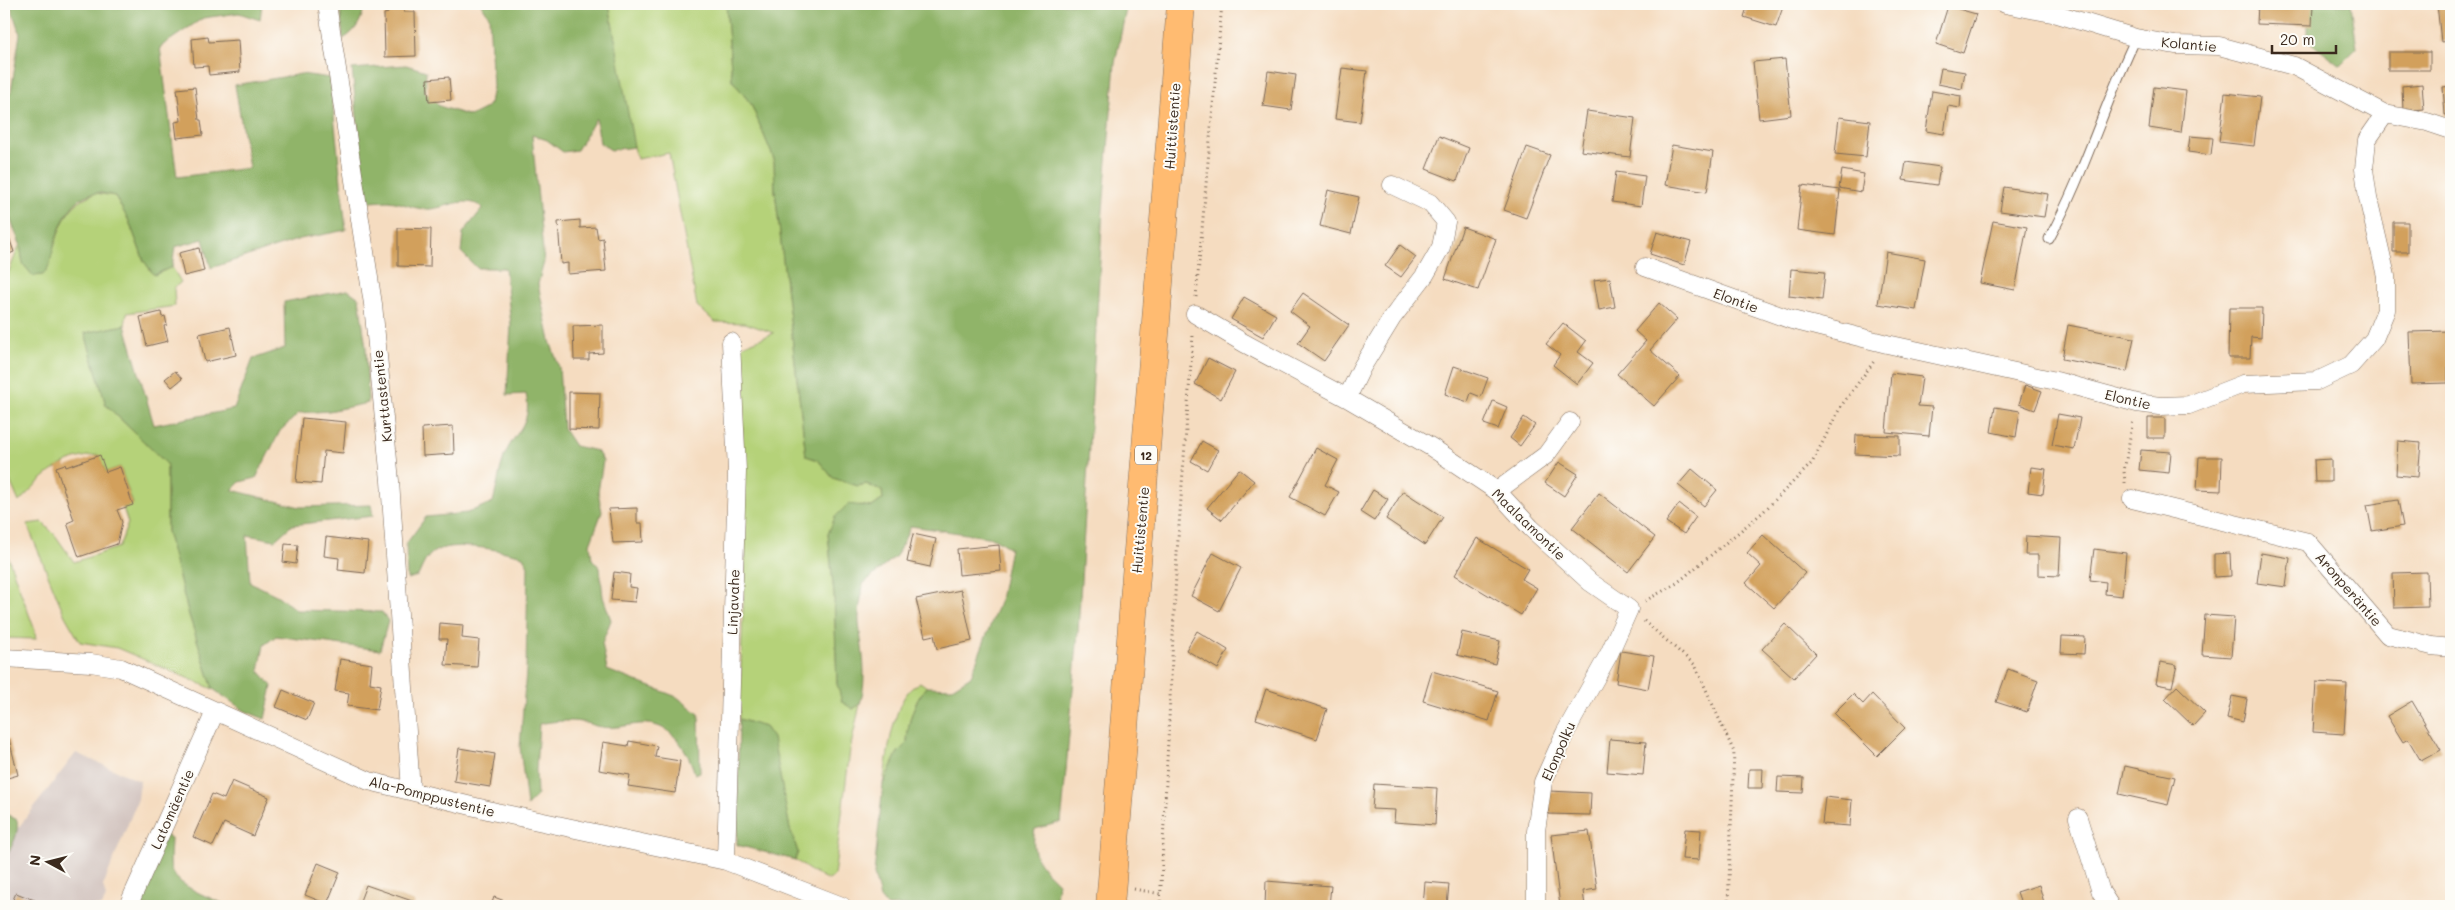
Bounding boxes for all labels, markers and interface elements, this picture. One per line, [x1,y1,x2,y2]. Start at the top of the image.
scale bar [2272,22,2336,54]
text: 20 m [2280,29,2314,49]
street label: Kolantie [2160,32,2218,56]
street label: Huittistentie [1159,82,1185,170]
street label: Elontie [1711,283,1761,317]
street label: Kurttastentie [368,349,396,443]
street label: Elontie [2103,384,2153,414]
road number: 12 [1135,446,1157,464]
street label: Maalaamontie [1488,484,1570,564]
street label: Huittistentie [1127,486,1153,574]
street label: Aronperäntie [2311,548,2387,630]
street label: Linjavahe [722,569,744,635]
street label: Elonpolku [1536,718,1580,784]
street label: Latomäentie [146,766,198,852]
street label: Ala-Pomppustentie [367,771,497,821]
north arrow [22,838,72,888]
text: N [25,854,45,867]

